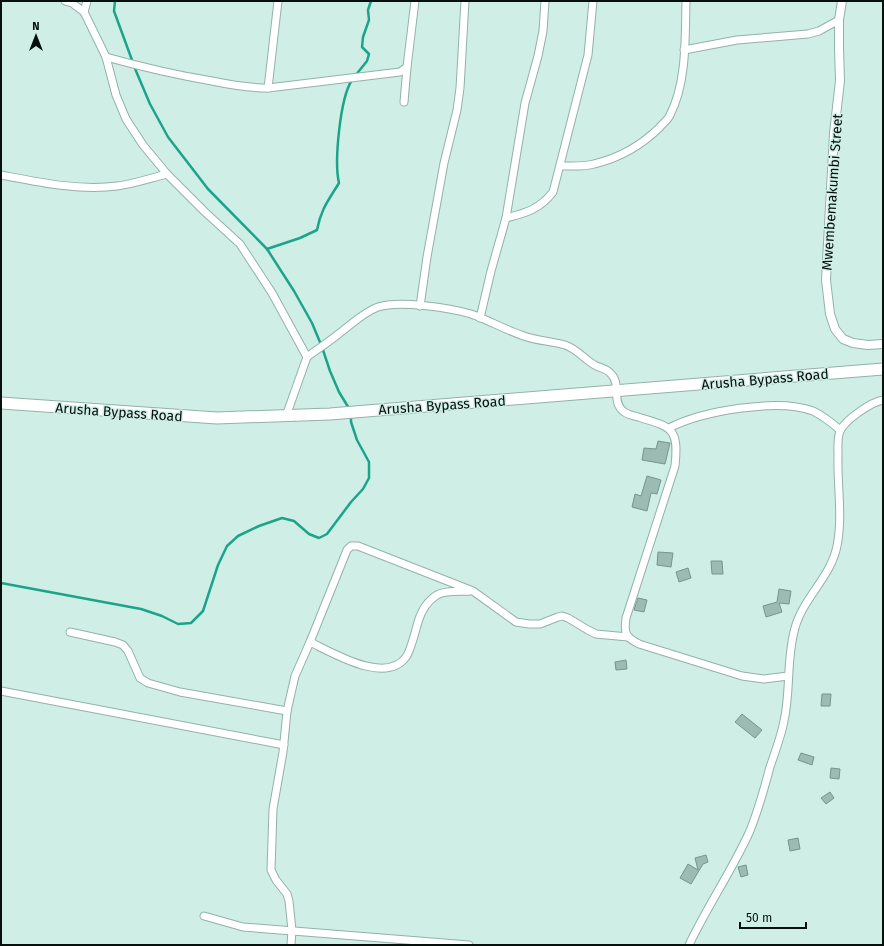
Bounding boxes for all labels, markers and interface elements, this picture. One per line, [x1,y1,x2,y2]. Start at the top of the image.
north arrow [16,16,56,56]
text: N [32,20,40,33]
street label: Mwembemakumbi Street [819,112,847,271]
street label: Arusha Bypass Road [701,365,829,394]
street label: Arusha Bypass Road [378,393,506,418]
street label: Arusha Bypass Road [55,400,183,425]
scale bar [740,904,806,930]
text: 50 m [746,911,772,925]

